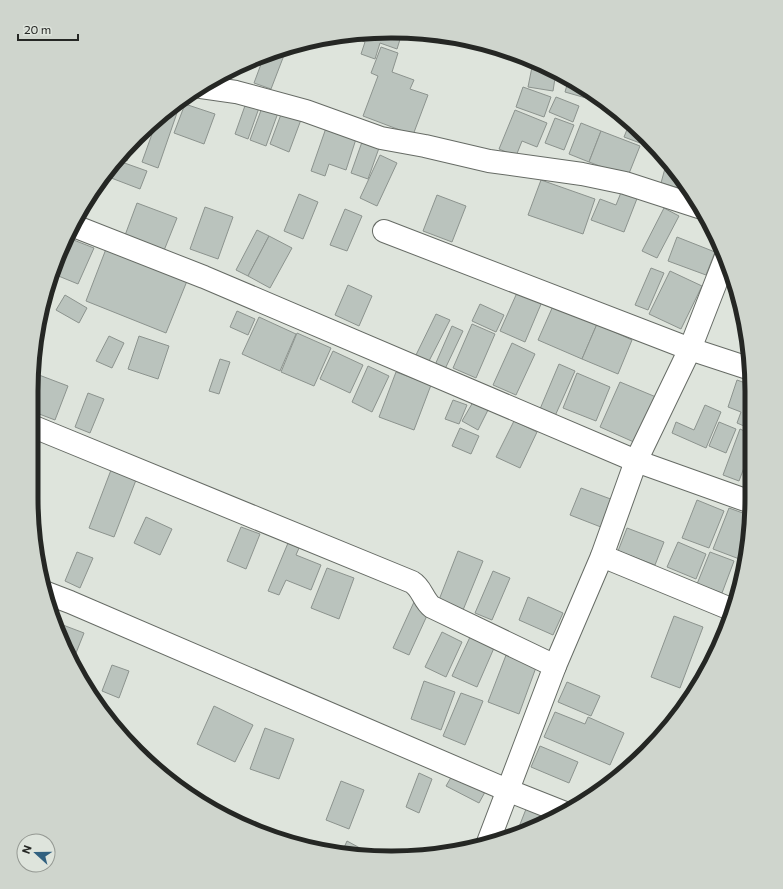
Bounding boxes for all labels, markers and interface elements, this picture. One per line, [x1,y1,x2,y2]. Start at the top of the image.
scale bar [18,16,78,42]
text: 20 m [24,22,51,36]
north arrow [16,833,56,873]
text: N [19,843,34,855]

